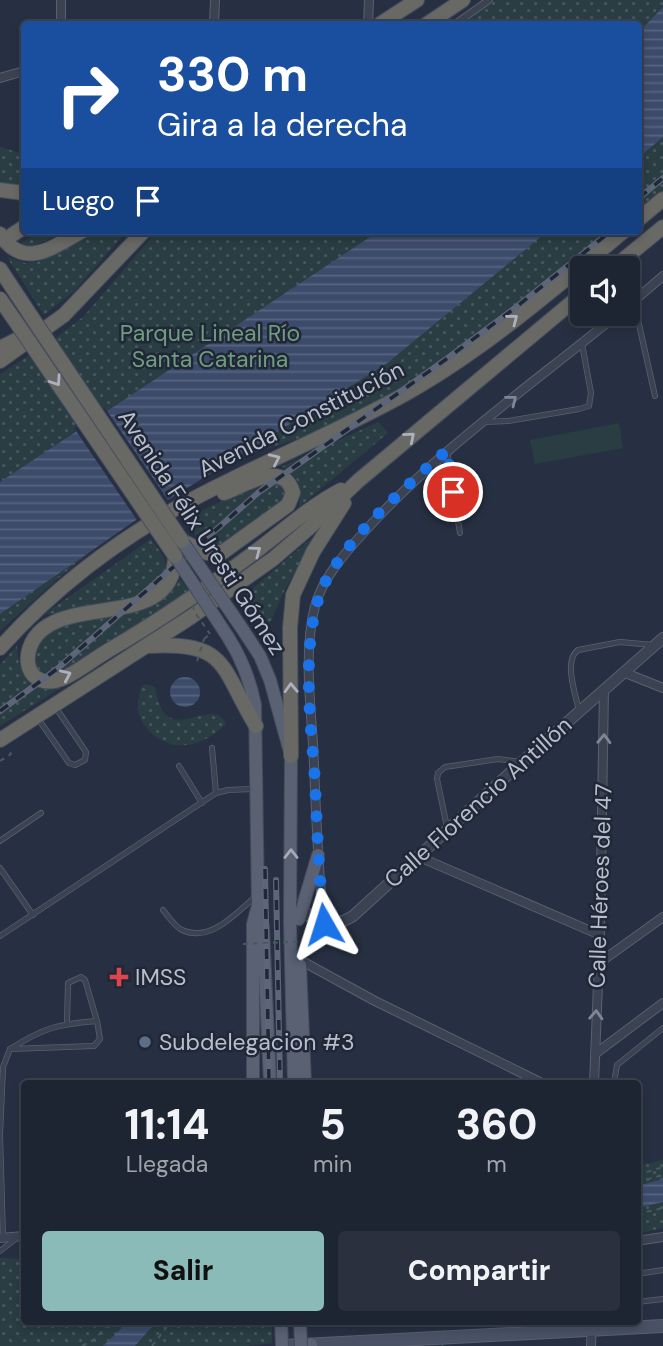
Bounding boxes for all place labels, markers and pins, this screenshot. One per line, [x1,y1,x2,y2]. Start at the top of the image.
pin [423,462,483,522]
place label: IMSS [135,962,186,992]
marker: IMSS [109,967,129,987]
place label: Subdelegacion #3 [159,1027,355,1057]
marker: Subdelegacion #3 [137,1034,153,1050]

